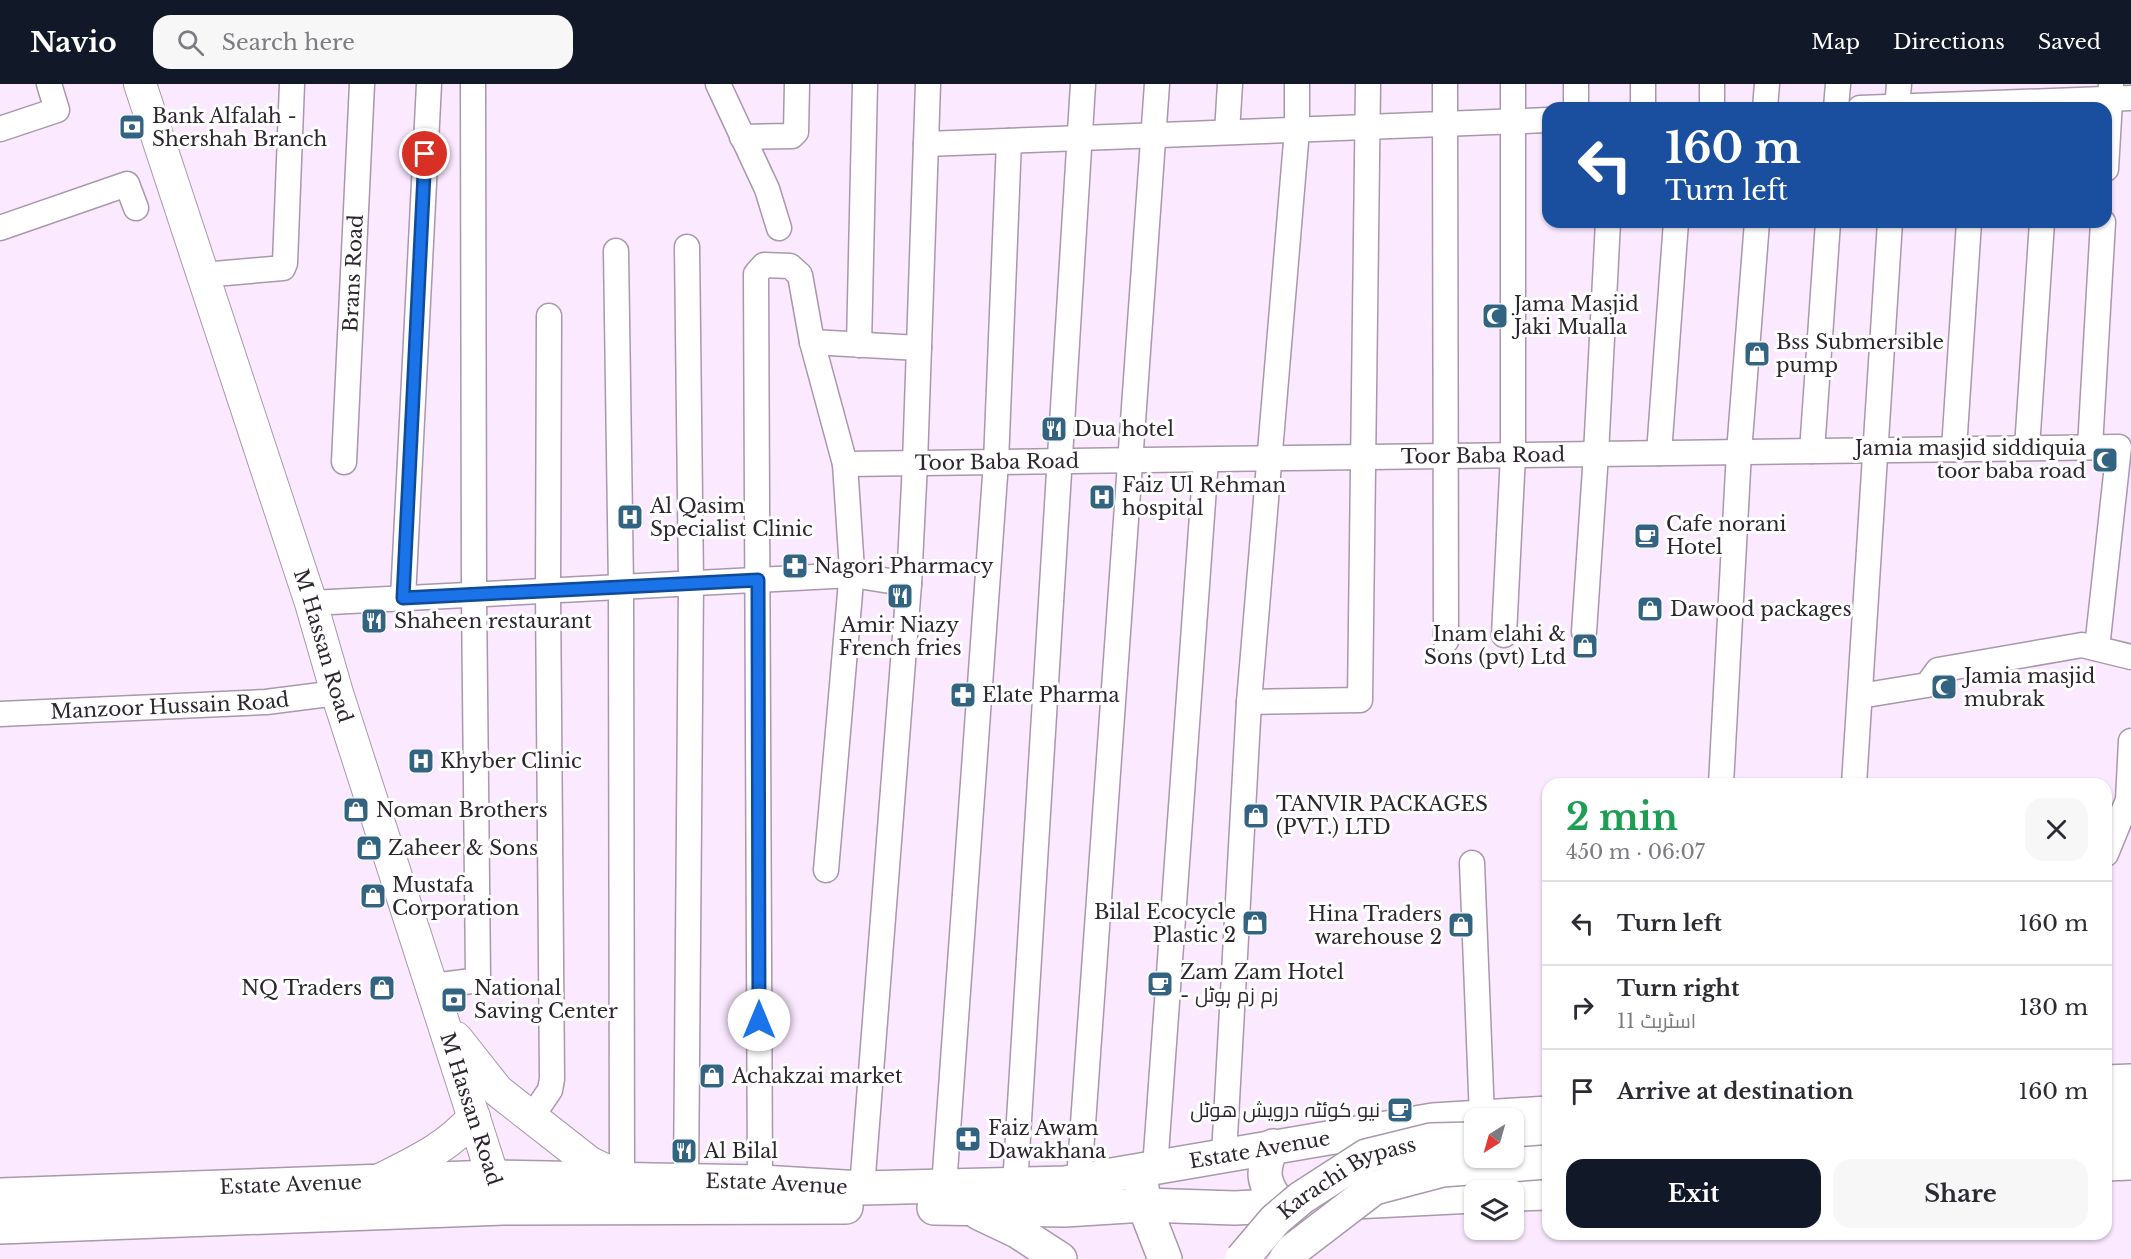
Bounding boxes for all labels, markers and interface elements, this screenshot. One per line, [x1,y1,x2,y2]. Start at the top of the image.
search box [153,15,573,69]
text: Navio [30,25,117,60]
icon: search [174,26,207,59]
text: Search here [222,29,355,56]
text: Map [1811,29,1860,55]
text: Directions [1893,29,2005,55]
text: Saved [2038,29,2101,55]
place label: Bank Alfalah - Shershah Branch [152,104,328,151]
bank icon: Bank Alfalah - Shershah Branch [117,112,147,142]
text: 160 m [1665,122,1801,174]
icon: left [1566,126,1644,204]
pin [399,128,450,179]
icon: arrive [408,137,441,170]
text: Turn left [1665,174,1788,207]
street label: Brans Road [338,214,368,333]
place label: Jama Masjid Jaki Mualla [1511,292,1639,339]
mosque icon: Jama Masjid Jaki Mualla [1480,301,1510,331]
place label: Bss Submersible pump [1776,330,1944,377]
shop icon: Bss Submersible pump [1742,339,1772,369]
restaurant icon: Dua hotel [1039,414,1069,444]
place label: Dua hotel [1074,417,1174,441]
place label: Jamia masjid siddiquia toor baba road [1852,436,2087,483]
street label: Toor Baba Road [1401,442,1565,469]
mosque icon: Jamia masjid siddiquia toor baba road [2090,445,2120,475]
street label: Toor Baba Road [915,449,1079,475]
place label: Faiz Ul Rehman hospital [1122,473,1286,520]
hospital icon: Faiz Ul Rehman hospital [1087,482,1117,512]
place label: Al Qasim Specialist Clinic [649,494,813,541]
hospital icon: Al Qasim Specialist Clinic [615,502,645,532]
place label: Cafe norani Hotel [1666,512,1787,559]
cafe icon: Cafe norani Hotel [1632,521,1662,551]
pharmacy icon: Nagori Pharmacy [780,551,810,581]
place label: Nagori Pharmacy [814,554,994,578]
street label: M Hassan Road [289,566,358,726]
restaurant icon: Amir Niazy French fries [885,581,915,611]
shop icon: Dawood packages [1635,594,1665,624]
place label: Dawood packages [1670,597,1852,621]
restaurant icon: Shaheen restaurant [359,606,389,636]
place label: Shaheen restaurant [394,609,592,633]
place label: Amir Niazy French fries [838,613,962,660]
place label: Inam elahi & Sons (pvt) Ltd [1424,622,1566,669]
shop icon: Inam elahi & Sons (pvt) Ltd [1570,631,1600,661]
place label: Jamia masjid mubrak [1961,664,2095,711]
mosque icon: Jamia masjid mubrak [1929,672,1959,702]
pharmacy icon: Elate Pharma [948,680,978,710]
place label: Elate Pharma [982,683,1120,707]
street label: Manzoor Hussain Road [50,687,291,724]
hospital icon: Khyber Clinic [406,746,436,776]
place label: Khyber Clinic [440,749,582,773]
place label: TANVIR PACKAGES (PVT.) LTD [1276,792,1488,839]
shop icon: Noman Brothers [341,795,371,825]
text: 2 min [1566,795,1678,840]
place label: Noman Brothers [376,798,548,822]
button: close [2025,798,2088,861]
shop icon: TANVIR PACKAGES (PVT.) LTD [1241,801,1271,831]
shop icon: Zaheer & Sons [354,833,384,863]
place label: Zaheer & Sons [388,836,538,860]
text: 450 m · 06:07 [1566,840,1705,864]
place label: Mustafa Corporation [392,873,519,920]
shop icon: Mustafa Corporation [358,881,388,911]
place label: Bilal Ecocycle Plastic 2 [1094,900,1236,947]
place label: Hina Traders warehouse 2 [1308,902,1442,949]
icon: left [1566,907,1599,940]
shop icon: Bilal Ecocycle Plastic 2 [1240,908,1270,938]
shop icon: Hina Traders warehouse 2 [1446,910,1476,940]
text: Turn left [1617,910,1722,937]
text: 160 m [2018,910,2088,937]
place label: Zam Zam Hotel - زم زم ہوٹل [1180,960,1344,1009]
cafe icon: Zam Zam Hotel - زم زم ہوٹل [1145,969,1175,999]
shop icon: NQ Traders [367,973,397,1003]
text: Turn right [1617,975,1739,1002]
place label: NQ Traders [241,976,362,1000]
place label: National Saving Center [474,976,618,1023]
bank icon: National Saving Center [439,985,469,1015]
position arrow [727,988,791,1052]
icon: right [1566,991,1599,1024]
text: 130 m [2019,994,2088,1021]
text: اسٹریٹ 11 [1617,1009,1696,1033]
street label: M Hassan Road [435,1029,507,1188]
shop icon: Achakzai market [697,1061,727,1091]
place label: Achakzai market [731,1064,903,1088]
icon: arrive [1566,1075,1599,1108]
text: Arrive at destination [1617,1078,1854,1105]
text: 160 m [2018,1078,2088,1105]
cafe icon: نیو کوئٹہ درویش ھوٹل [1385,1095,1415,1125]
place label: نیو کوئٹہ درویش ھوٹل [1190,1098,1380,1123]
north arrow [1464,1108,1524,1168]
map controls [1464,1108,1524,1240]
place label: Faiz Awam Dawakhana [988,1116,1107,1163]
pharmacy icon: Faiz Awam Dawakhana [953,1124,983,1154]
street label: Estate Avenue [1187,1126,1332,1174]
street label: Karachi Bypass [1273,1132,1418,1224]
restaurant icon: Al Bilal [669,1136,699,1166]
place label: Al Bilal [703,1139,778,1163]
button: Exit [1566,1159,1821,1228]
button: Share [1833,1159,2088,1228]
street label: Estate Avenue [705,1169,848,1199]
street label: Estate Avenue [219,1170,362,1199]
button: layers [1464,1180,1524,1240]

